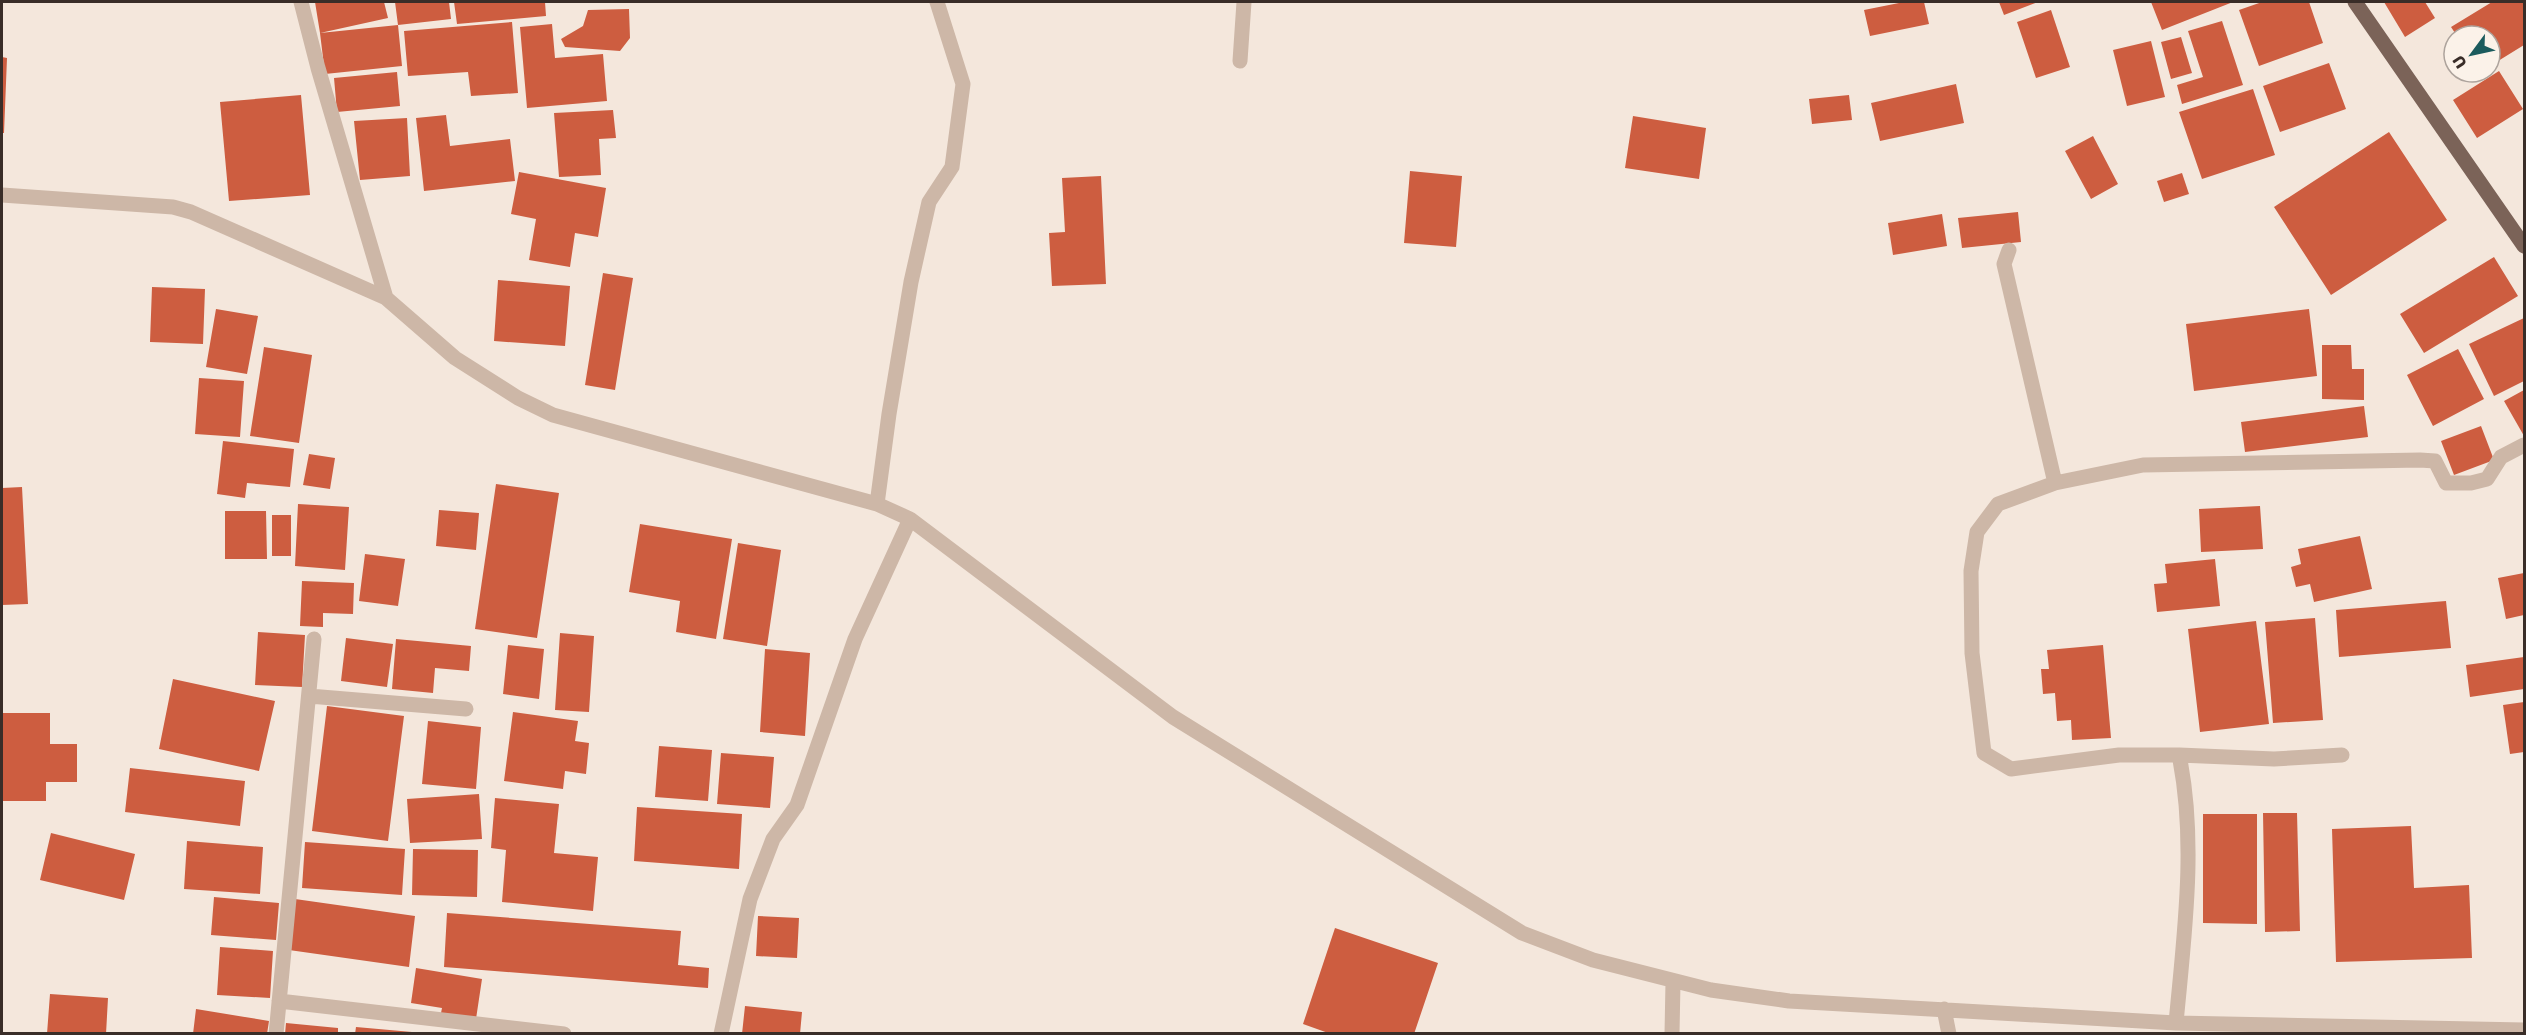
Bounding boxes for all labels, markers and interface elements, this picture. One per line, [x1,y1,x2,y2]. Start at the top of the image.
north arrow [2442,24,2502,84]
text: U [2449,52,2471,72]

